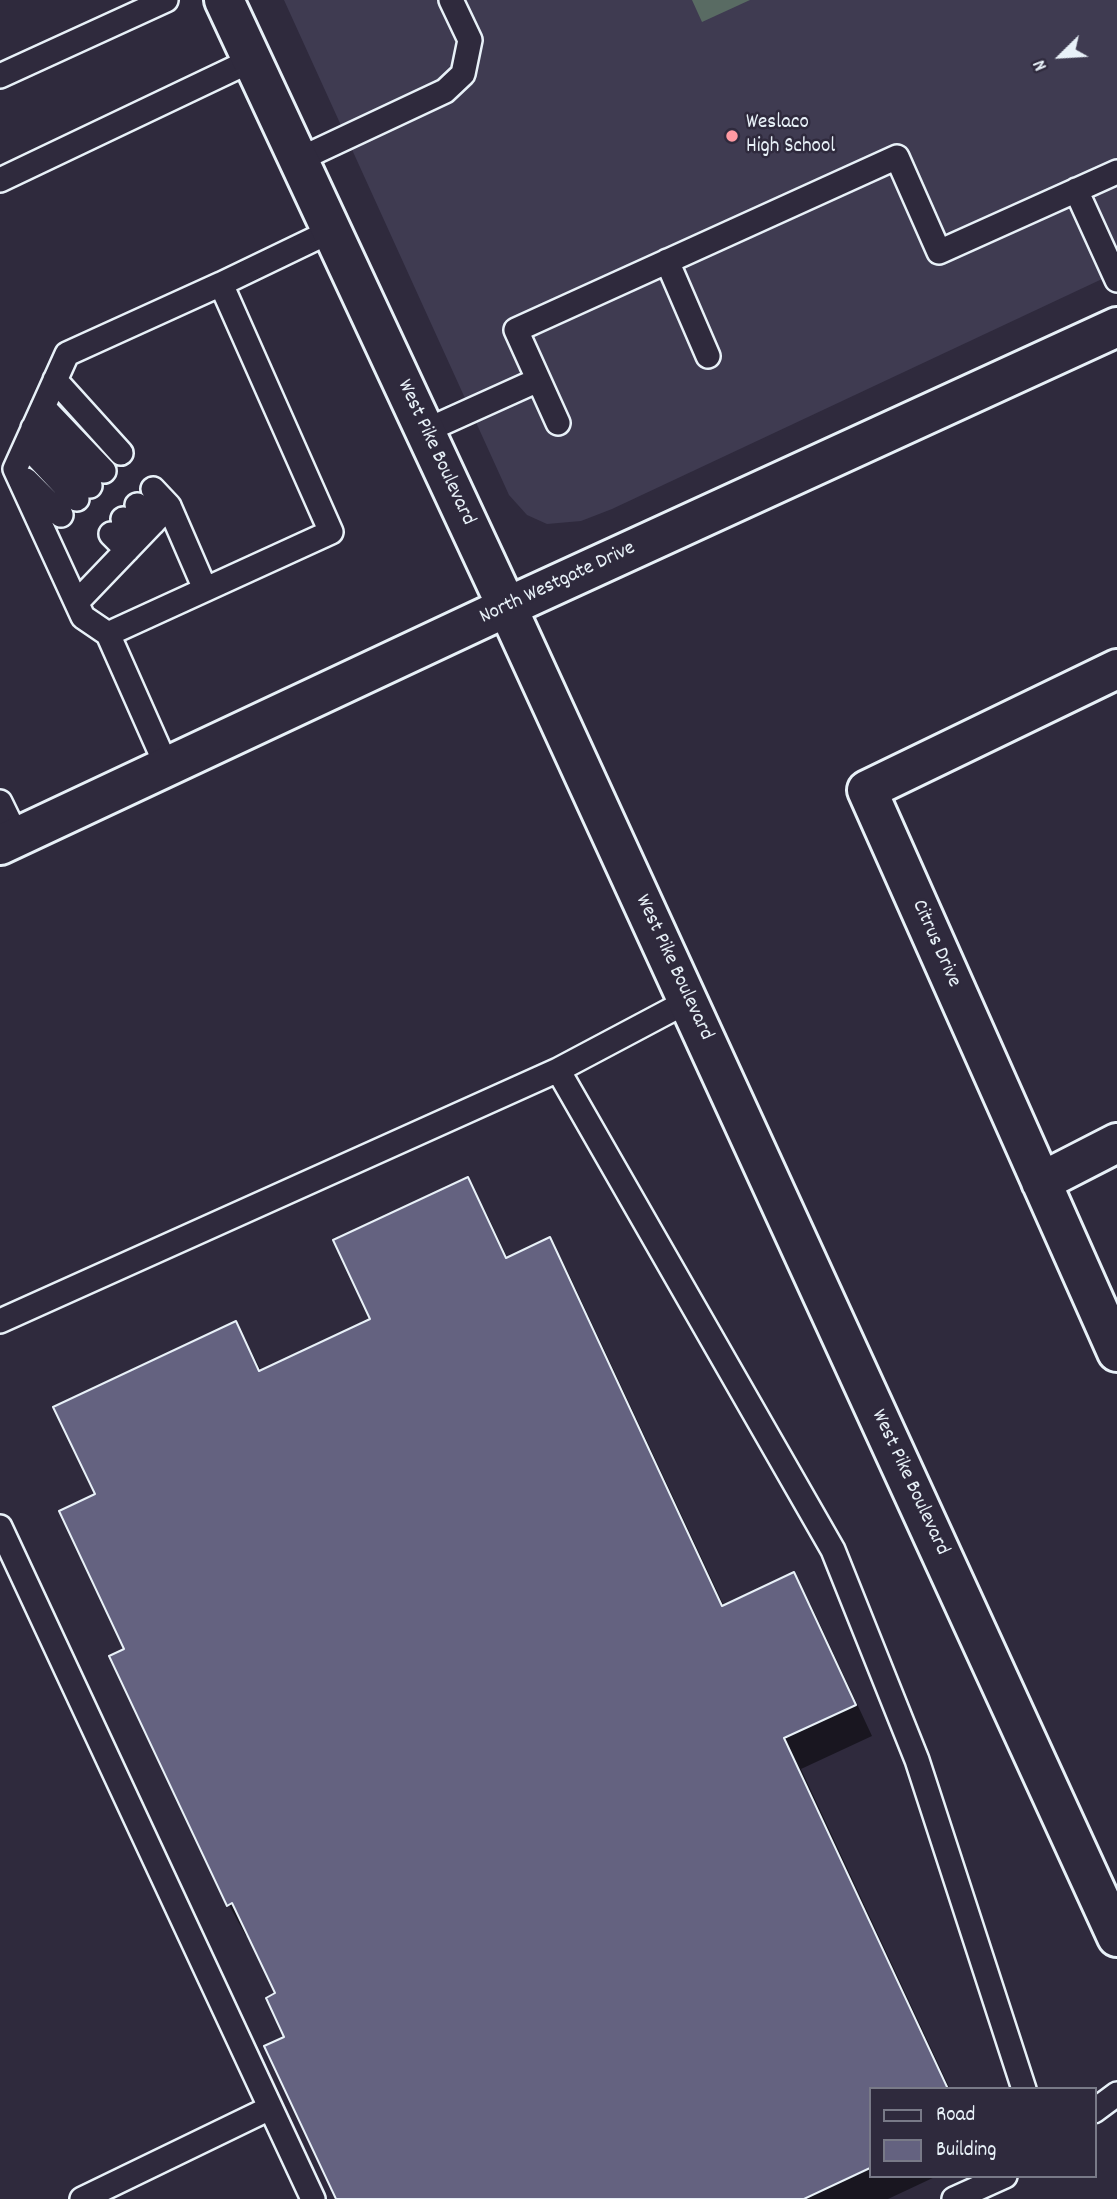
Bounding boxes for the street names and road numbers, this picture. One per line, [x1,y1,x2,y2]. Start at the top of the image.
street label: West Pike Boulevard [390,376,480,530]
street label: North Westgate Drive [476,537,640,631]
street label: West Pike Boulevard [628,891,718,1045]
street label: Citrus Drive [905,896,965,992]
street label: West Pike Boulevard [864,1406,954,1560]

